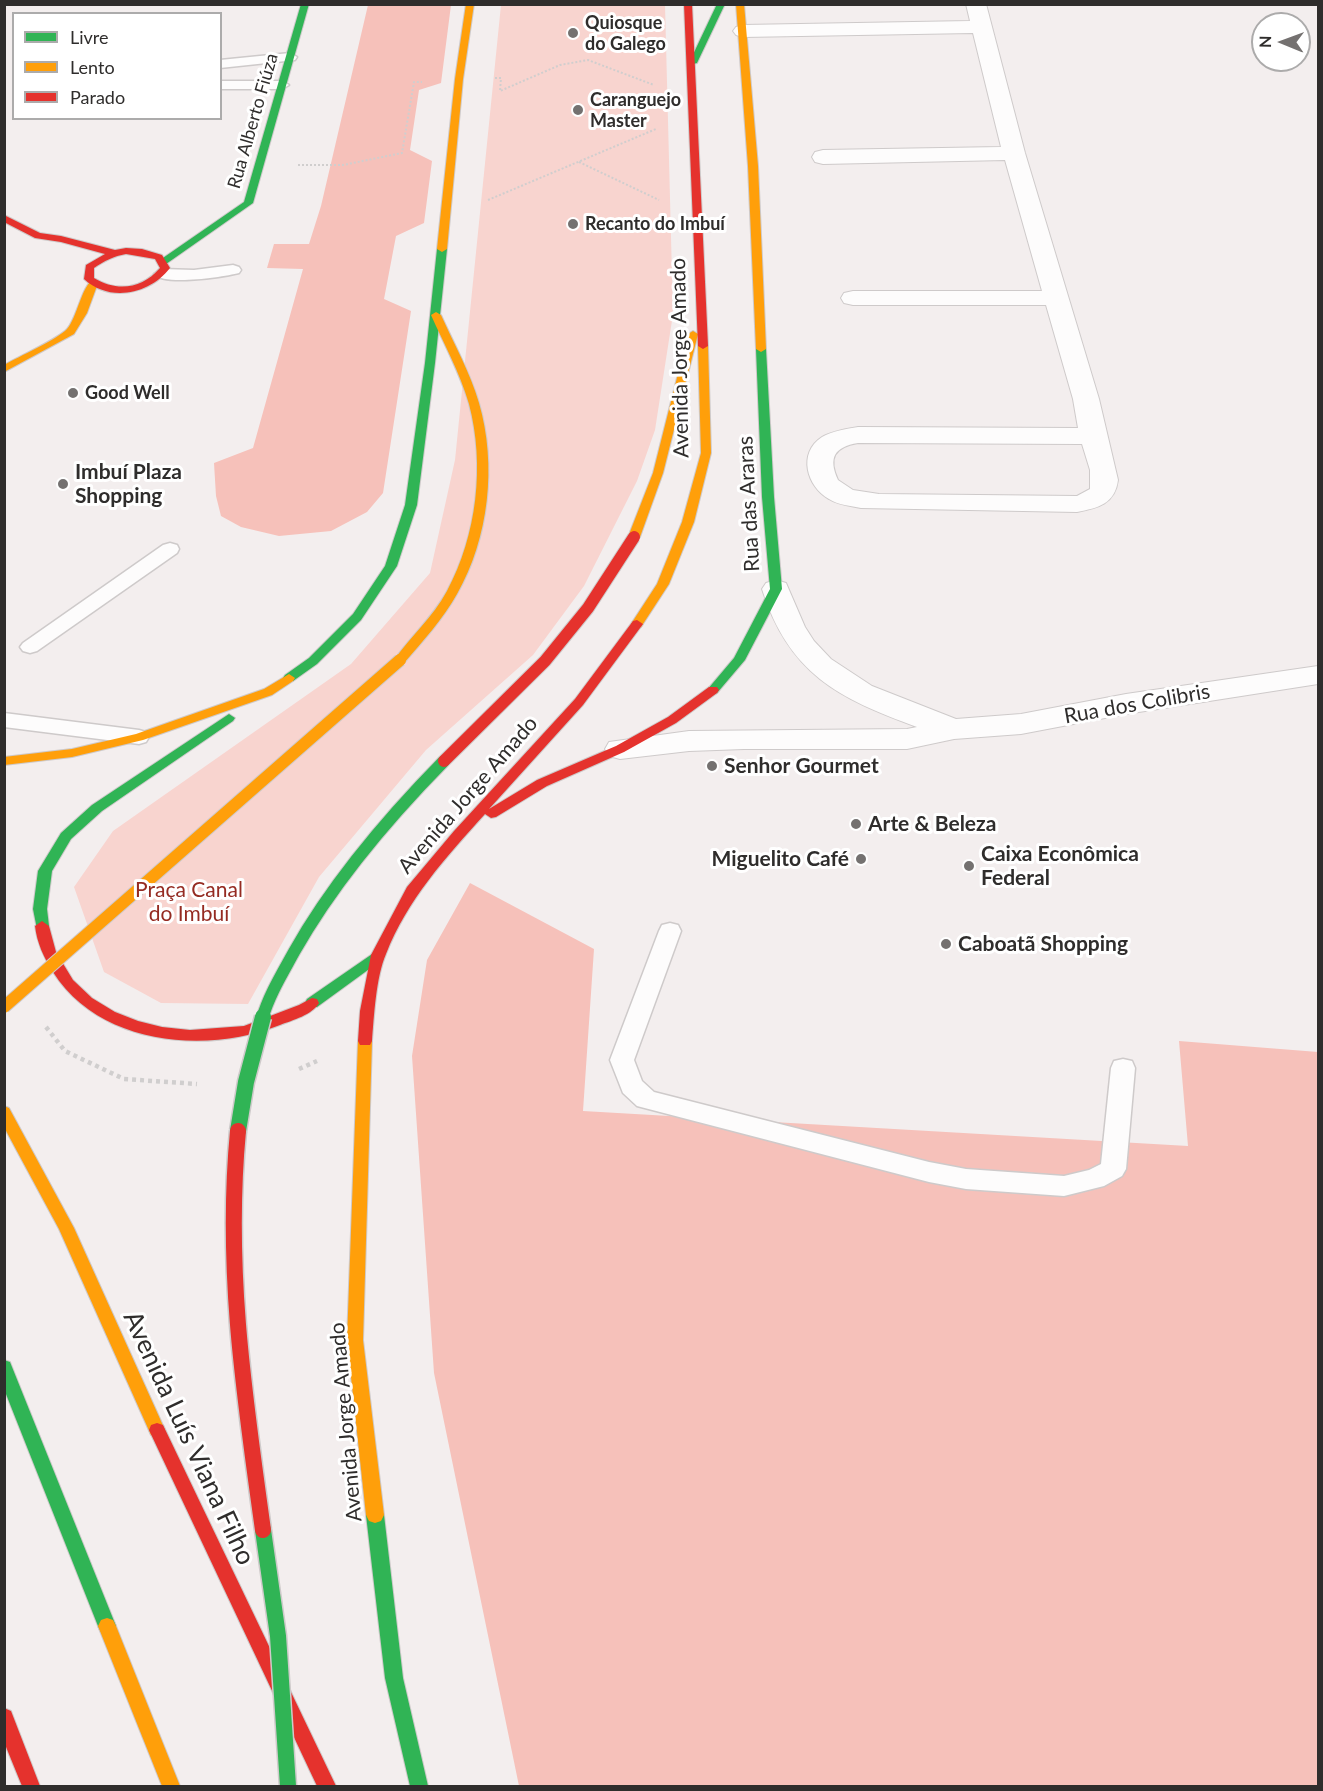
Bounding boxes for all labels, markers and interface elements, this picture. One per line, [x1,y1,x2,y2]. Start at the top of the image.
legend [12,12,222,120]
place label: Quiosque do Galego [585,12,666,54]
north arrow [1251,12,1311,72]
text: Livre [70,26,109,48]
marker: Quiosque do Galego [566,26,580,40]
text: N [1255,35,1274,48]
street label: Rua Alberto Fiúza [223,51,283,191]
text: Lento [70,56,115,78]
text: Parado [70,86,125,108]
place label: Caranguejo Master [590,89,681,132]
marker: Caranguejo Master [571,103,585,117]
place label: Recanto do Imbuí [585,213,725,235]
marker: Recanto do Imbuí [566,217,580,231]
street label: Avenida Jorge Amado [666,258,694,458]
place label: Good Well [85,382,170,404]
marker: Good Well [66,386,80,400]
street label: Rua das Araras [733,435,765,573]
place label: Imbuí Plaza Shopping [75,459,182,509]
marker: Imbuí Plaza Shopping [56,477,70,491]
street label: Rua dos Colibris [1062,679,1212,729]
street label: Avenida Jorge Amado [393,711,543,879]
place label: Senhor Gourmet [724,753,879,779]
marker: Senhor Gourmet [705,759,719,773]
place label: Arte & Beleza [868,811,996,837]
marker: Arte & Beleza [849,817,863,831]
place label: Caixa Econômica Federal [981,841,1139,891]
place label: Miguelito Café [712,846,849,872]
marker: Miguelito Café [854,852,868,866]
marker: Caixa Econômica Federal [962,859,976,873]
park label: Praça Canal do Imbuí [135,877,243,927]
place label: Caboatã Shopping [958,931,1128,957]
marker: Caboatã Shopping [939,937,953,951]
street label: Avenida Luís Viana Filho [116,1306,262,1570]
street label: Avenida Jorge Amado [325,1321,367,1523]

